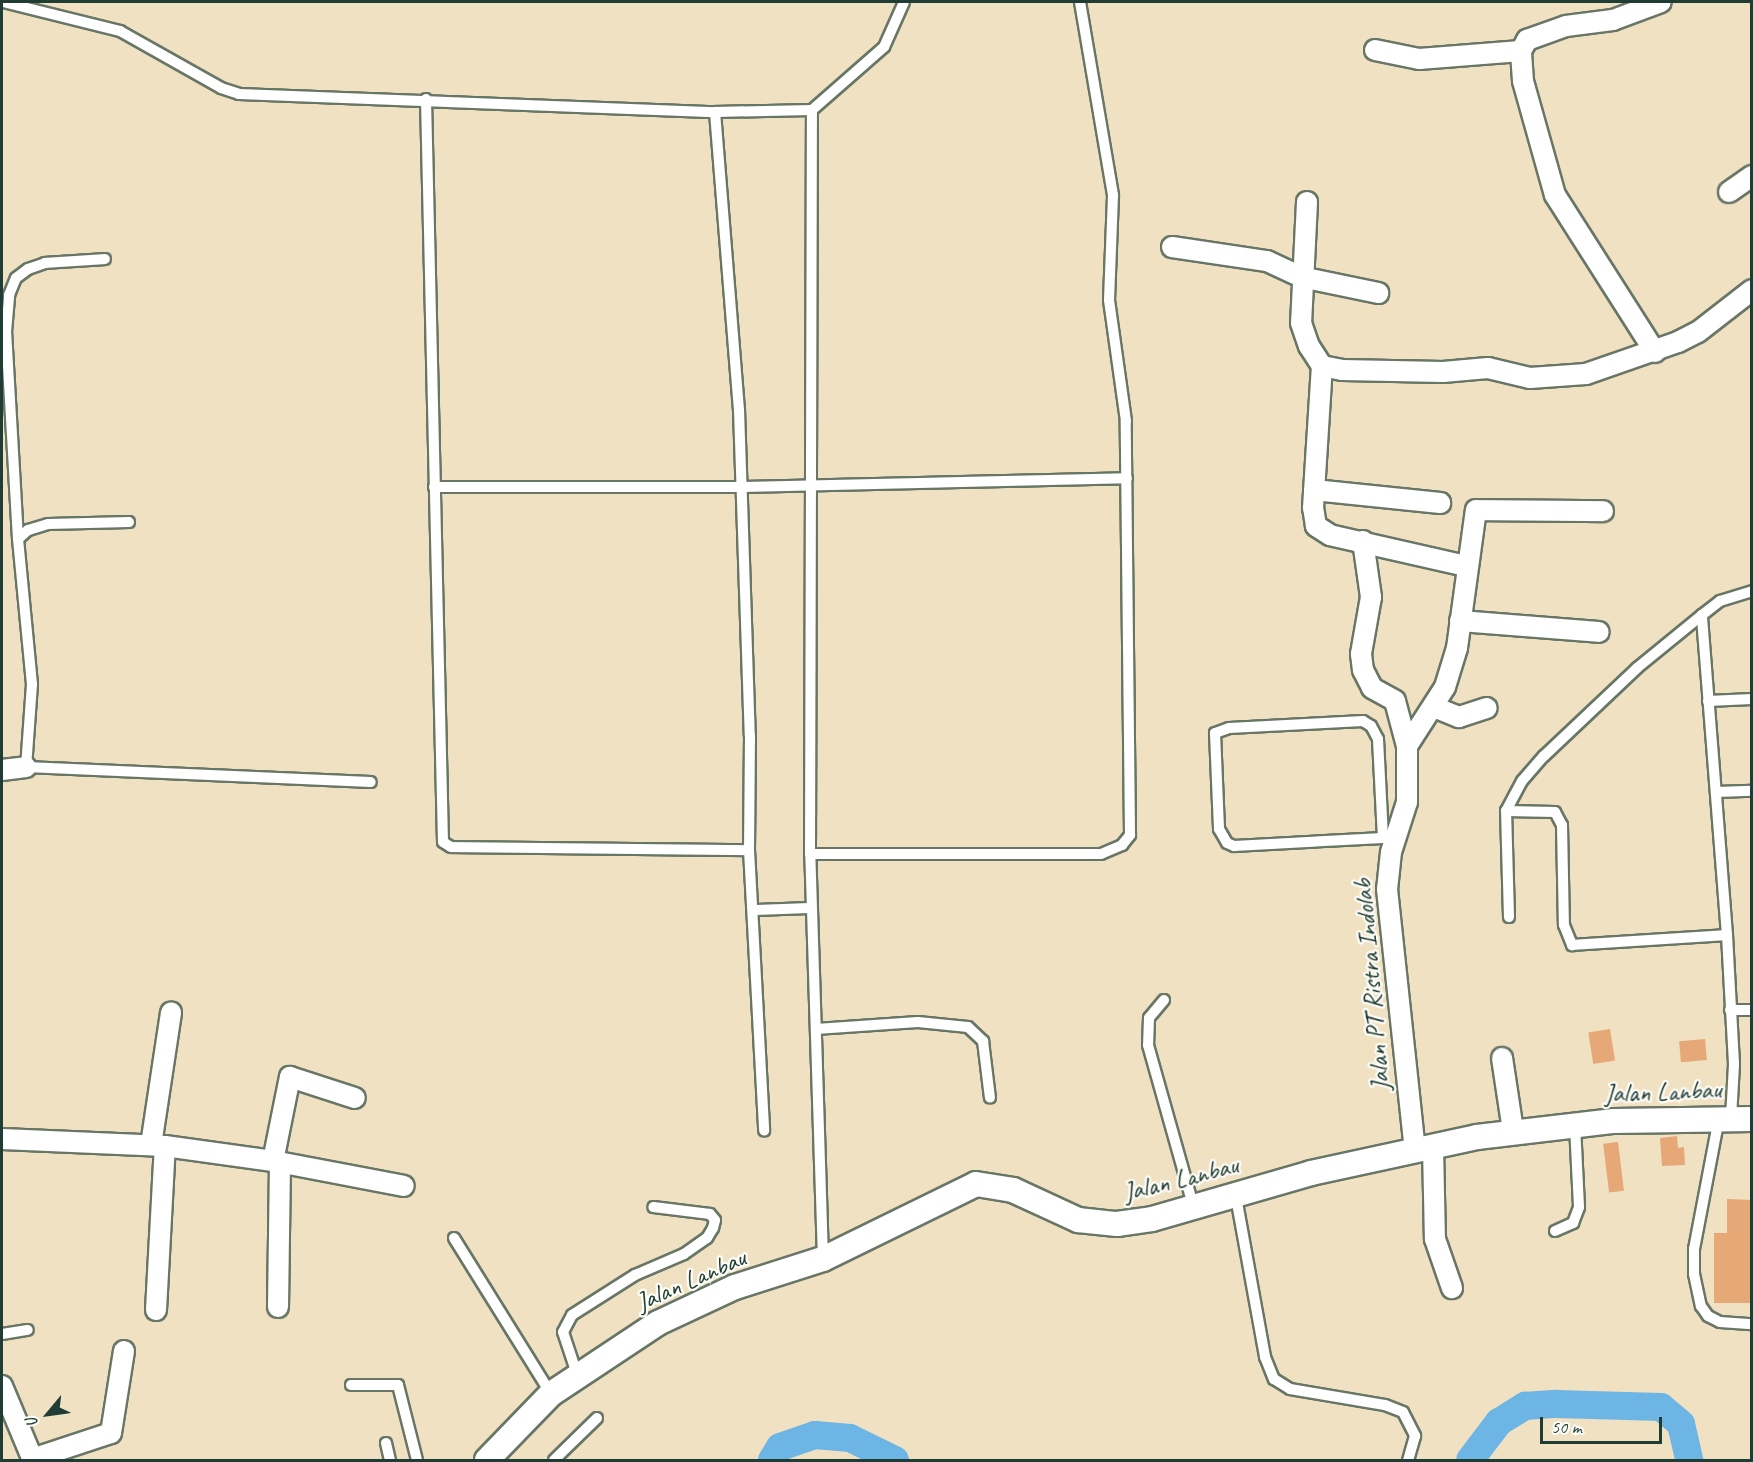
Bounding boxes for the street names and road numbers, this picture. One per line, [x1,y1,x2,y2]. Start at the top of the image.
street label: Jalan PT Ristra Indolab [1347,878,1397,1092]
street label: Jalan Lanbau [1604,1074,1722,1110]
street label: Jalan Lanbau [1120,1150,1242,1208]
street label: Jalan Lanbau [631,1242,751,1318]

